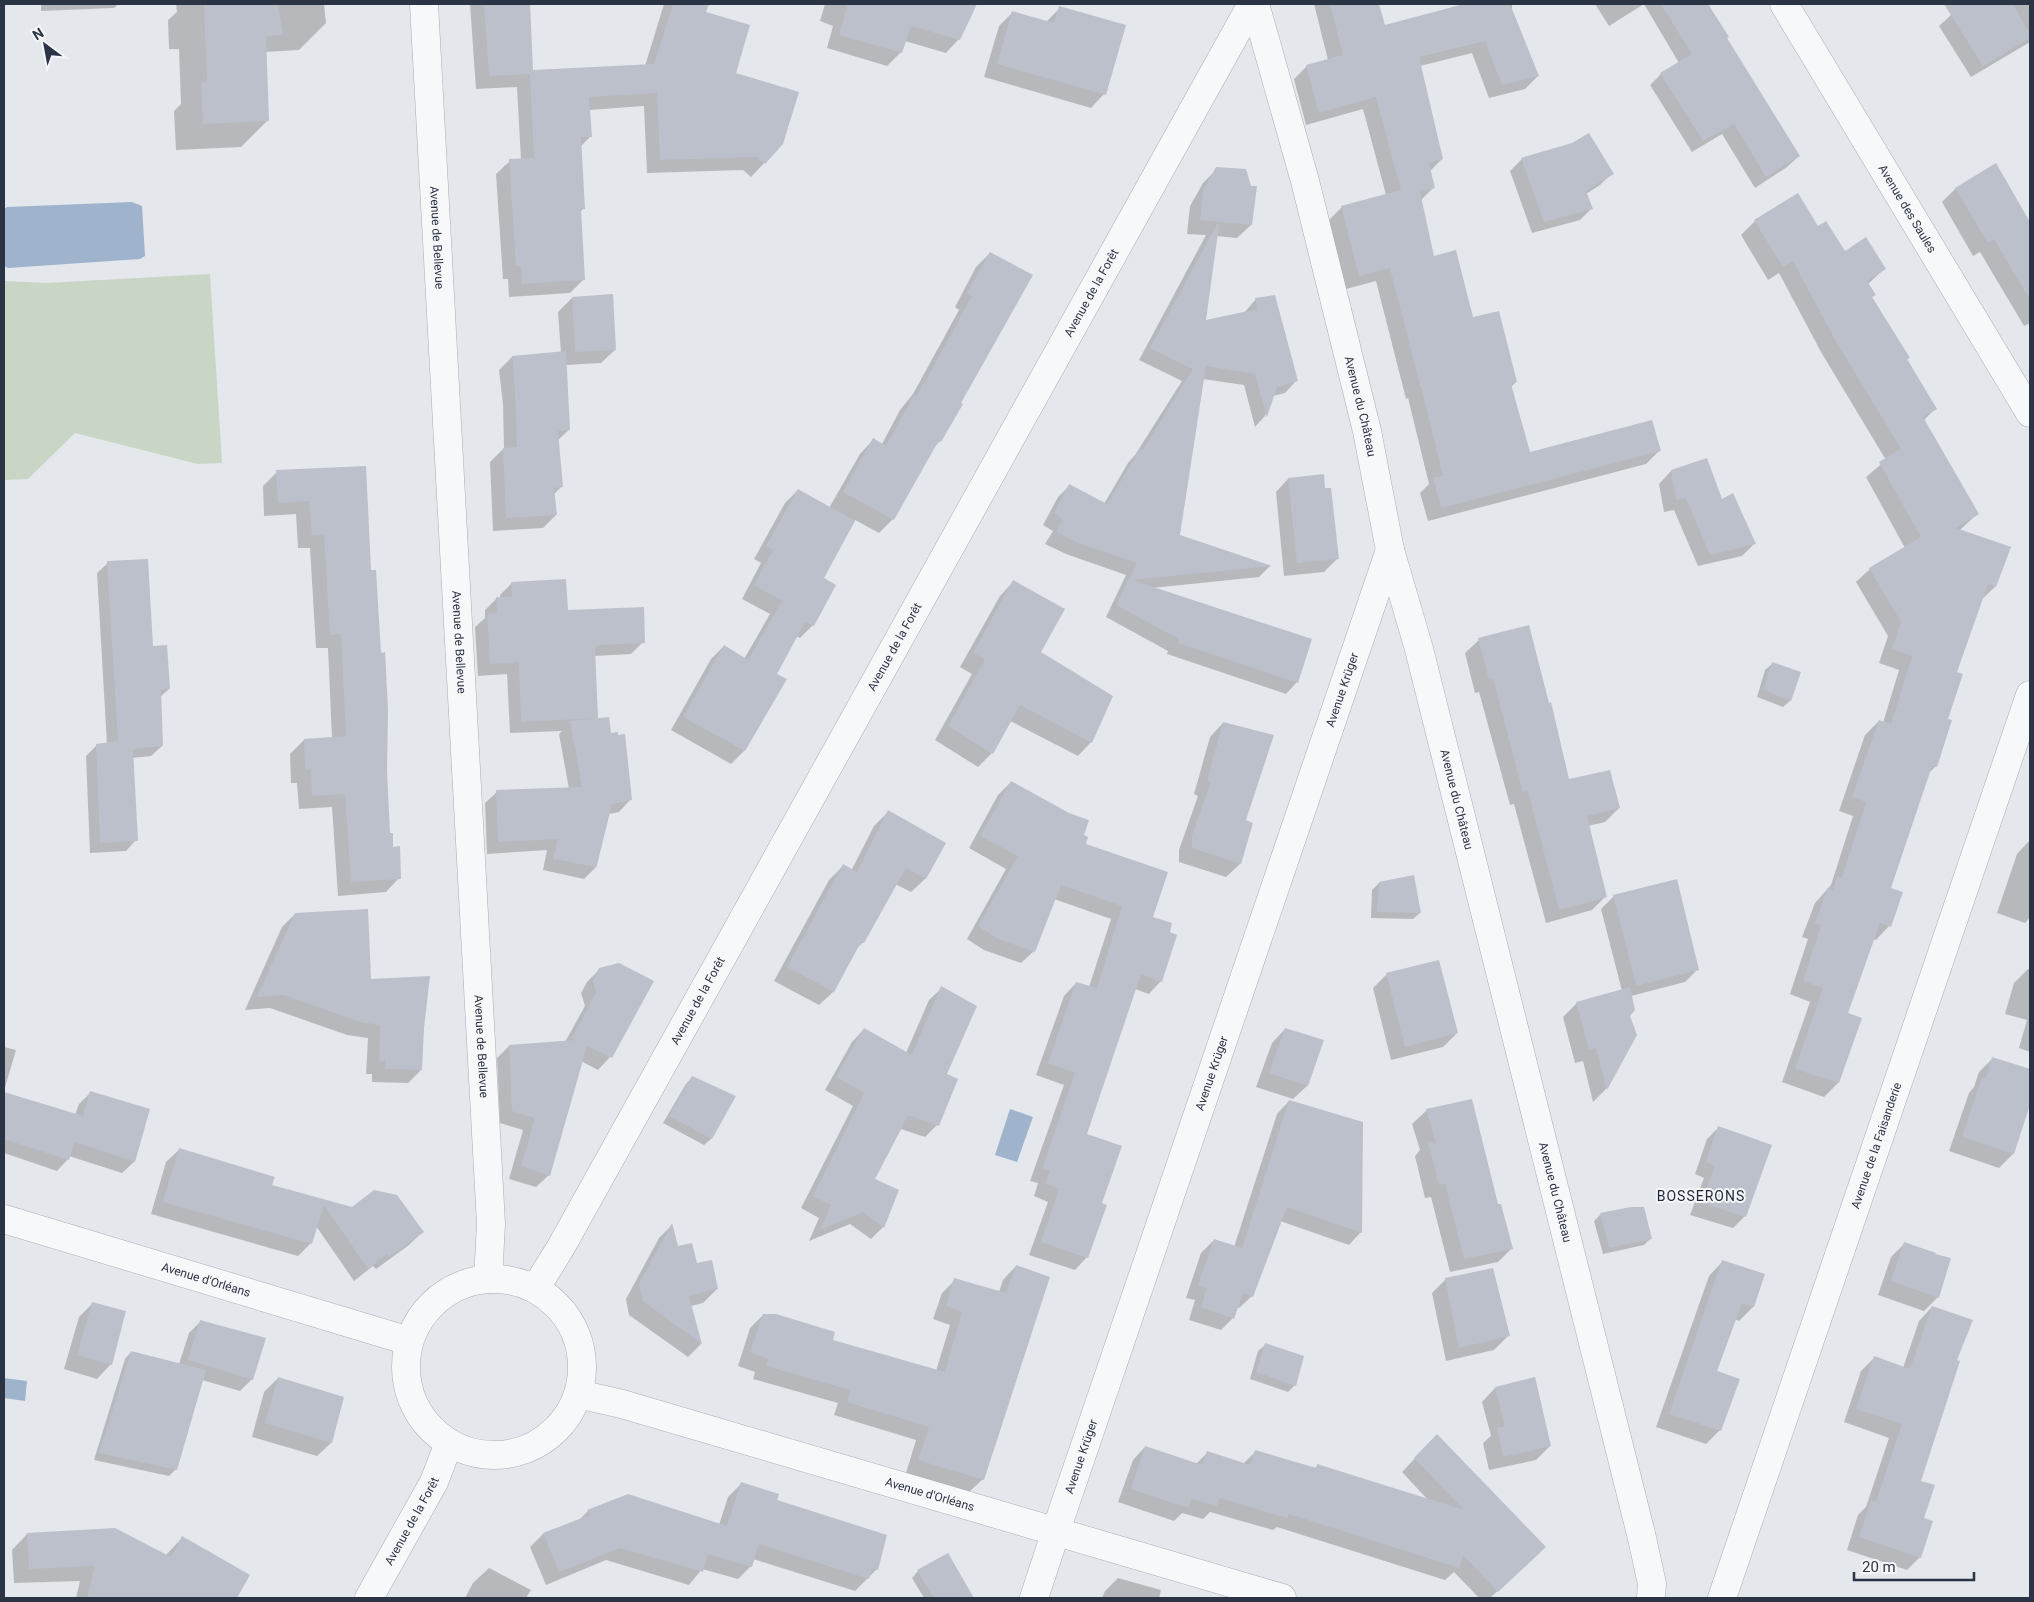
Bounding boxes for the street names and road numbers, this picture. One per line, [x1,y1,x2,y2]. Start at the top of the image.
street label: Avenue des Saules [1875,162,1939,255]
street label: Avenue de Bellevue [427,186,447,290]
street label: Avenue de la Forêt [1061,246,1121,339]
street label: Avenue du Château [1342,355,1379,458]
street label: Avenue de Bellevue [449,590,469,694]
street label: Avenue de la Forêt [865,600,925,693]
street label: Avenue Krüger [1323,651,1361,729]
street label: Avenue du Château [1437,748,1476,851]
street label: Avenue de la Forêt [668,954,728,1047]
street label: Avenue de Bellevue [471,994,491,1098]
street label: Avenue Krüger [1193,1034,1231,1112]
street label: Avenue de la Faisanderie [1848,1081,1904,1211]
street label: Avenue du Château [1536,1141,1575,1244]
street label: Avenue d'Orléans [160,1260,252,1300]
street label: Avenue Krüger [1062,1418,1100,1496]
street label: Avenue de la Forêt [382,1475,442,1568]
street label: Avenue d'Orléans [884,1475,976,1514]

